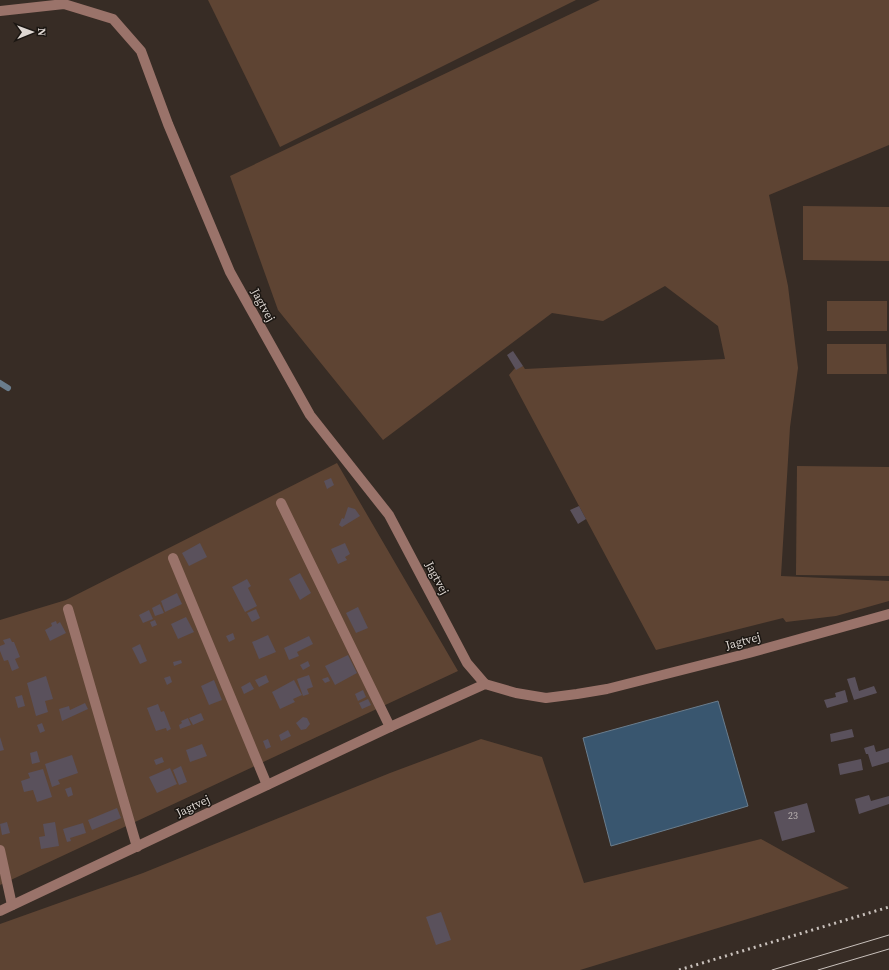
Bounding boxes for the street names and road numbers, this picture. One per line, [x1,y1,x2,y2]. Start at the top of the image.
street label: Jagtvej [247,285,279,324]
street label: Jagtvej [421,558,452,598]
street label: Jagtvej [723,629,762,654]
street label: Jagtvej [173,791,213,821]

